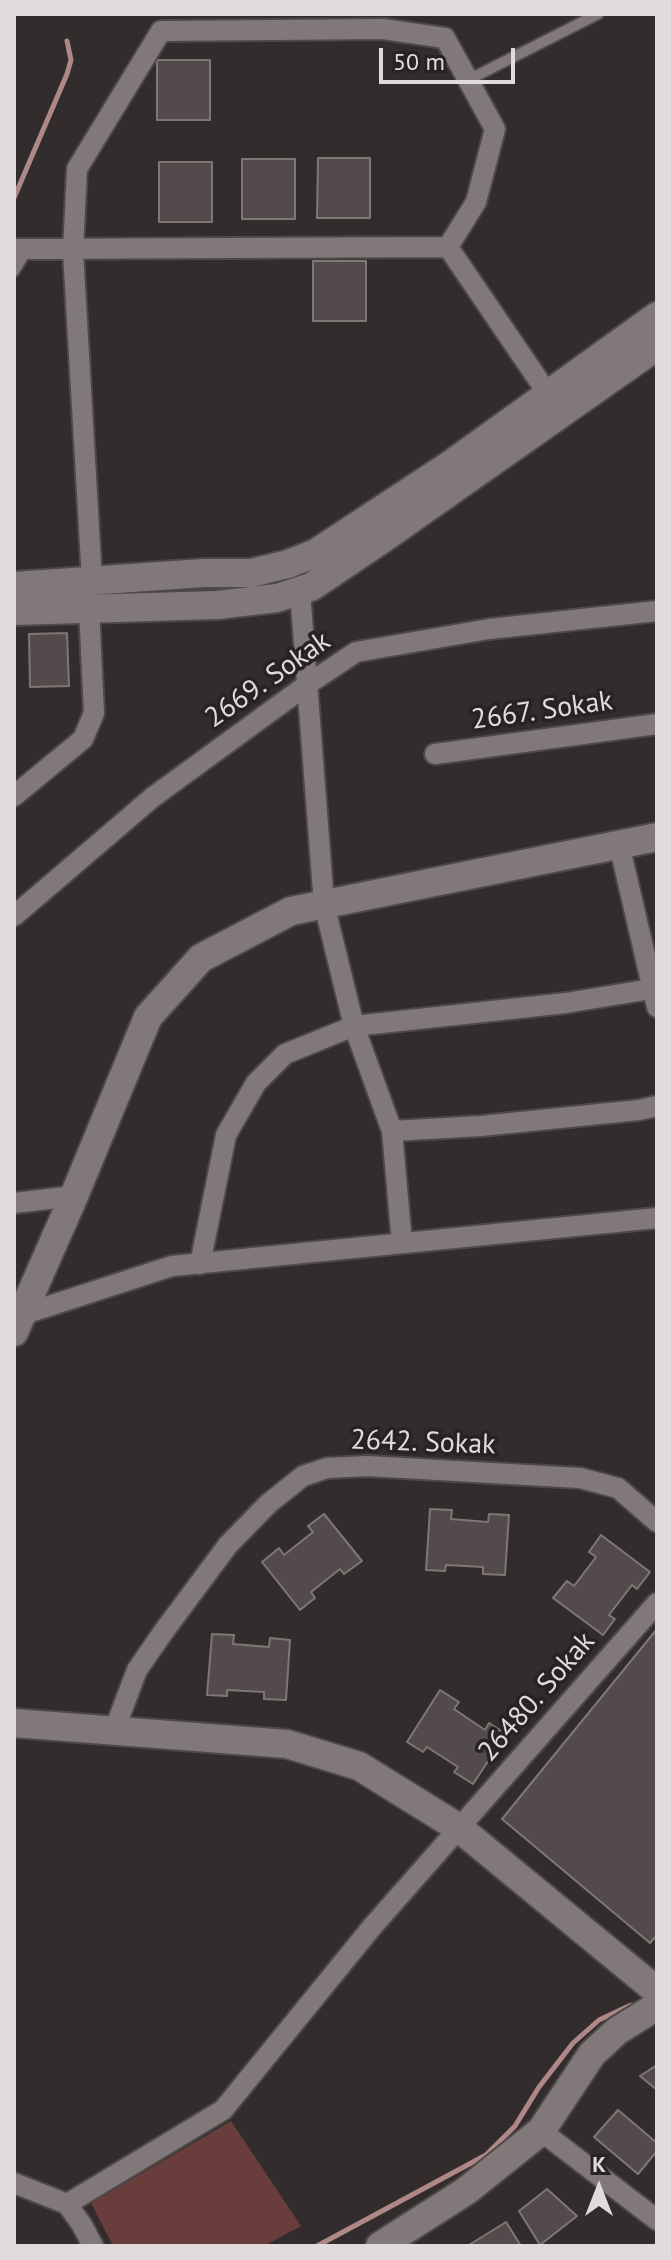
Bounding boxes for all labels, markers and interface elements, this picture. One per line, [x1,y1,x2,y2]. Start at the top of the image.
scale bar [383,32,519,82]
text: 50 m [393,46,445,77]
street label: 2669. Sokak [199,625,337,735]
street label: 2667. Sokak [469,684,615,738]
street label: 2642. Sokak [350,1424,496,1462]
street label: 26480. Sokak [472,1625,602,1769]
north arrow [559,2148,639,2228]
text: K [592,2150,606,2178]

